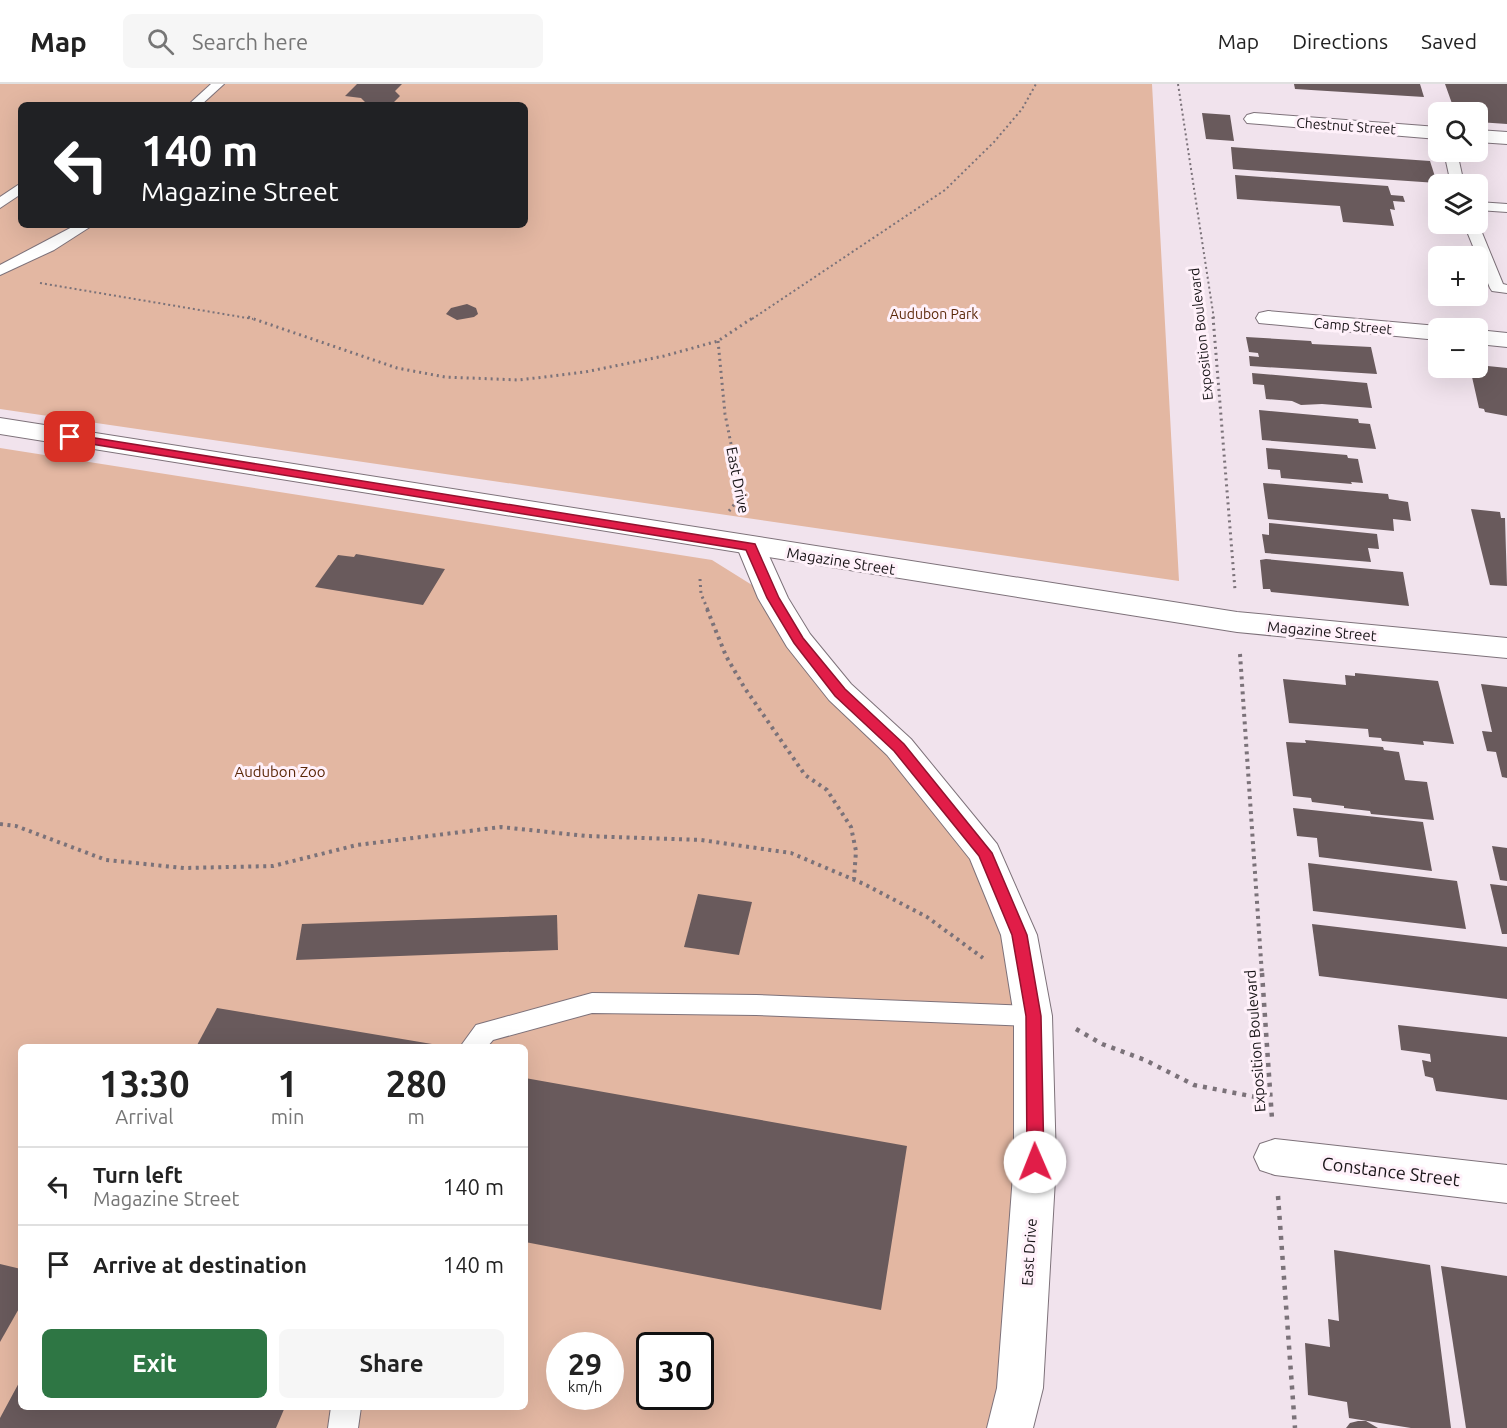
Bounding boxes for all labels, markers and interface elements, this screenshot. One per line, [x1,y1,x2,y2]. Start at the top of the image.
search box [123,14,543,68]
icon: search [144,25,177,58]
text: Map [30,26,87,57]
text: Search here [192,29,308,54]
text: Map [1218,29,1259,53]
text: Directions [1292,29,1388,53]
text: Saved [1421,29,1477,53]
map controls [1428,102,1488,378]
button: search [1428,102,1488,162]
street label: Chestnut Street [1296,115,1397,137]
icon: left [42,126,120,204]
text: 140 m [141,127,258,174]
button: layers [1428,174,1488,234]
text: Magazine Street [141,176,339,206]
button: + [1428,246,1488,306]
street label: Exposition Boulevard [1186,267,1216,401]
park label: Audubon Park [890,306,978,322]
street label: Camp Street [1313,315,1393,337]
button: − [1428,318,1488,378]
pin [44,411,95,462]
icon: arrive [53,420,86,453]
street label: East Drive [723,445,753,515]
street label: Magazine Street [785,544,897,578]
street label: Magazine Street [1267,618,1378,644]
park label: Audubon Zoo [234,763,326,780]
street label: Exposition Boulevard [1242,969,1268,1113]
text: 13:30 [99,1063,189,1104]
text: 1 [277,1063,298,1104]
text: 280 [386,1063,447,1104]
text: Arrival [115,1105,174,1128]
text: min [271,1105,304,1128]
text: m [408,1105,425,1128]
position arrow [1003,1130,1067,1194]
street label: Constance Street [1321,1153,1461,1189]
text: Turn left [93,1162,183,1187]
icon: left [42,1170,75,1203]
text: 140 m [443,1174,504,1199]
text: Magazine Street [93,1187,239,1210]
street label: East Drive [1018,1218,1040,1286]
icon: arrive [42,1248,75,1281]
text: Arrive at destination [93,1252,307,1277]
text: 140 m [443,1252,504,1277]
button: Exit [42,1329,267,1398]
button: Share [279,1329,504,1398]
speed limit sign: 30 [636,1332,714,1410]
text: 29 [568,1347,602,1381]
text: km/h [568,1378,602,1395]

